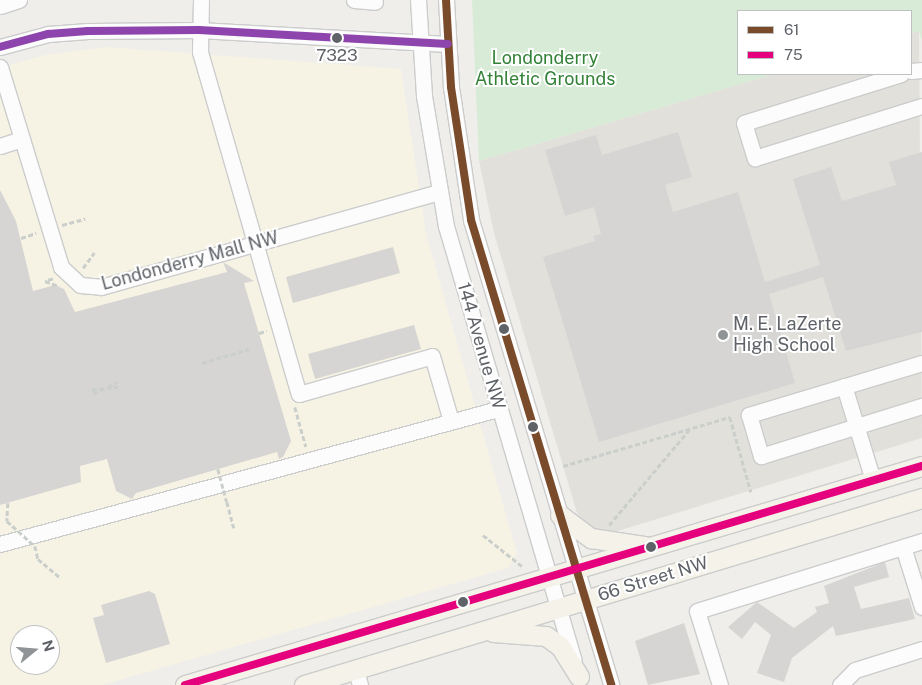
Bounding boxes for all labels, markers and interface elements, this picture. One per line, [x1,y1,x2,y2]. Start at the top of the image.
legend [737,10,912,75]
text: 61 [784,21,799,38]
marker: 7323 [332,33,342,43]
place label: 7323 [316,46,358,66]
text: 75 [784,46,803,63]
park label: Londonderry Athletic Grounds [475,48,615,90]
street label: Londonderry Mall NW [99,227,281,295]
street label: 144 Avenue NW [453,280,509,412]
place label: M. E. LaZerte High School [733,314,842,356]
unlabelled marker [499,324,509,334]
marker: M. E. LaZerte High School [717,329,729,341]
unlabelled marker [528,422,538,432]
unlabelled marker [646,542,656,552]
street label: 66 Street NW [595,552,711,606]
unlabelled marker [458,597,468,607]
north arrow [10,625,60,675]
text: N [39,638,58,653]

